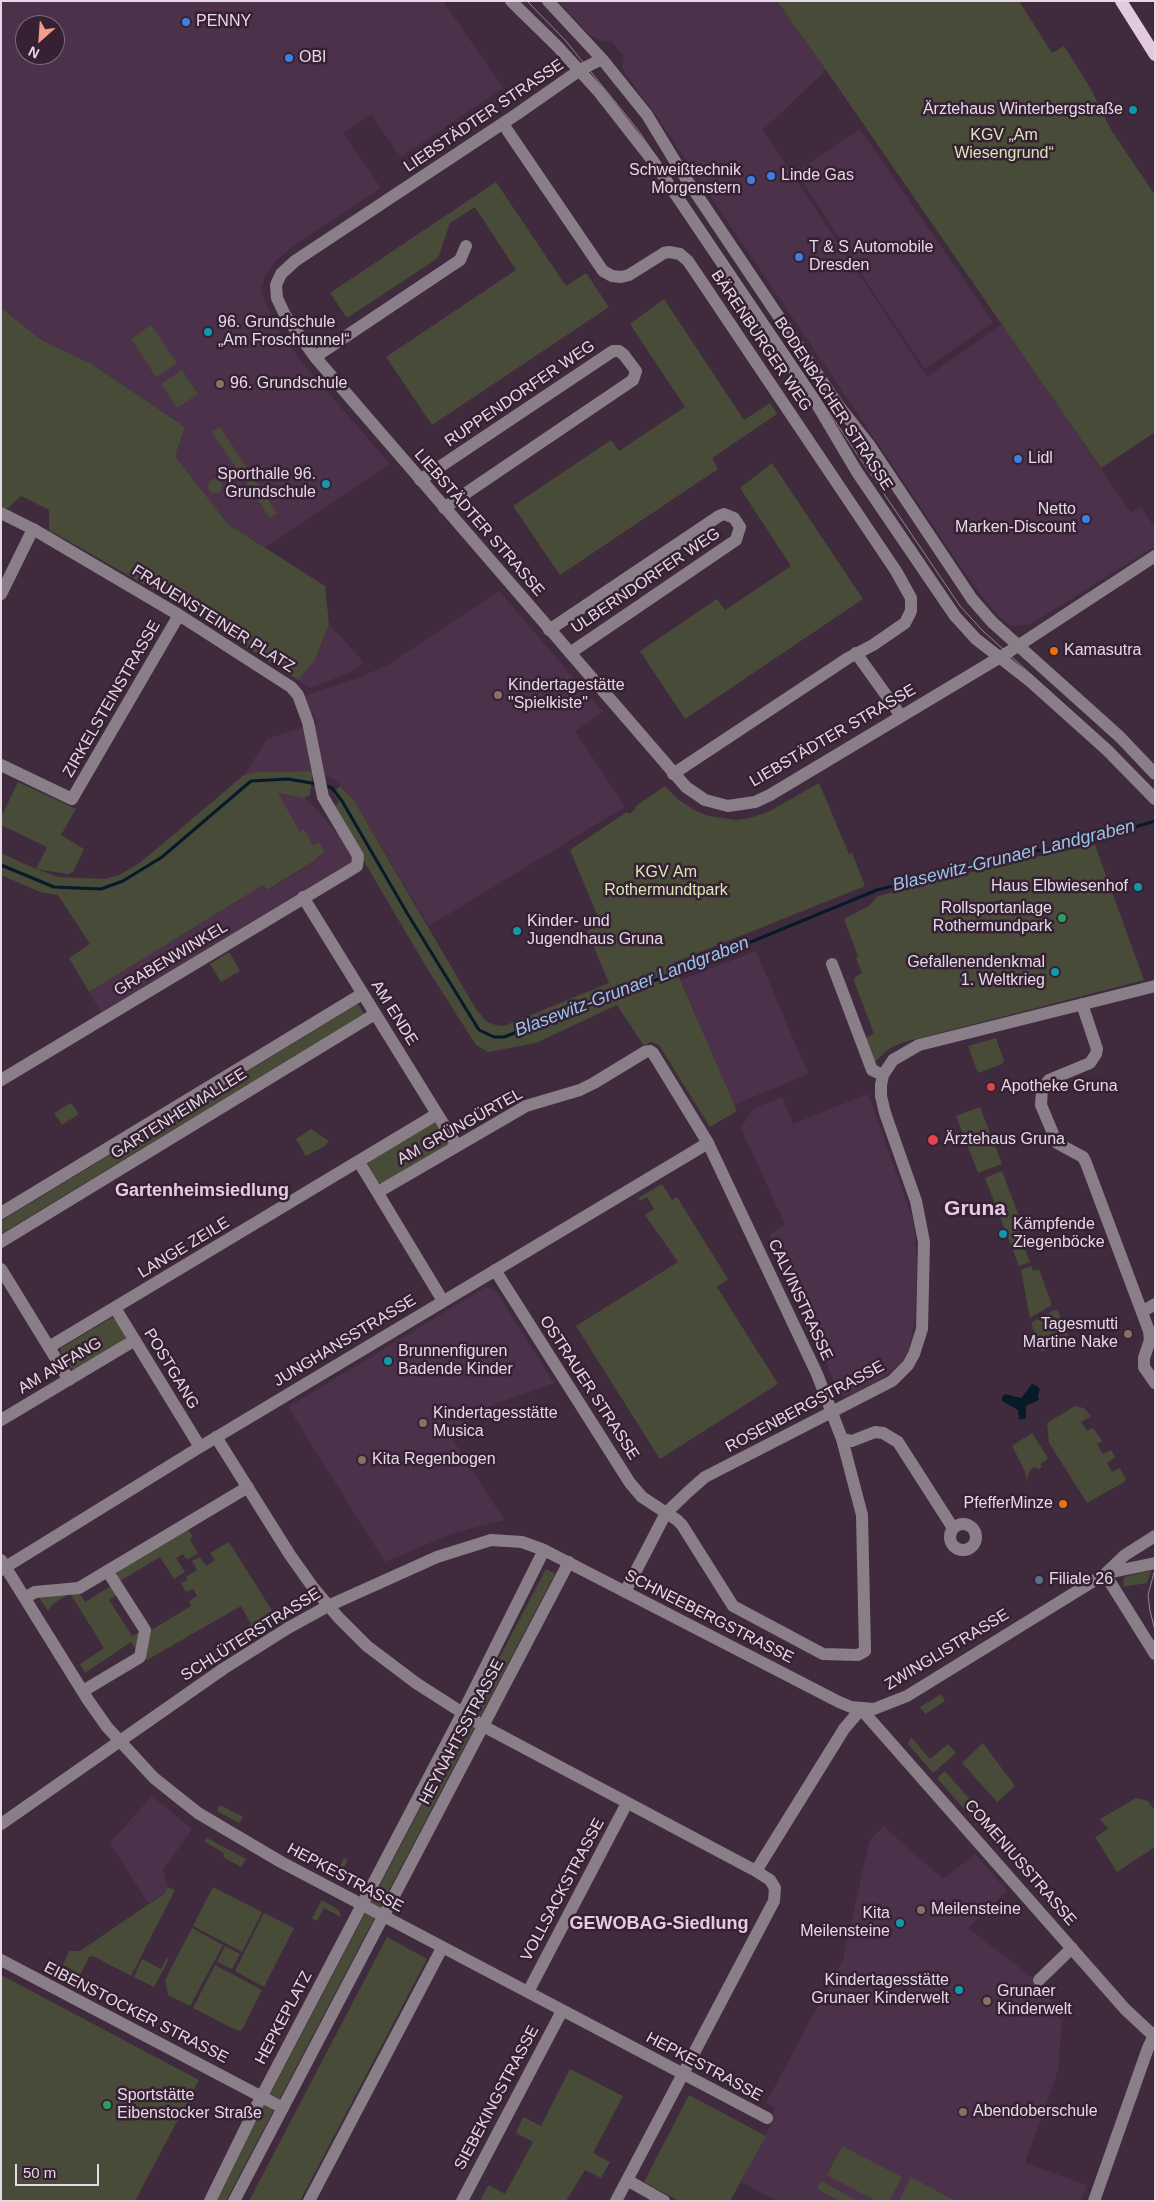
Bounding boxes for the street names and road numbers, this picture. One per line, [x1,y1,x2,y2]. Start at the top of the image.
street label: LIEBSTÄDTER STRASSE [400,55,568,177]
street label: BÄRENBURGER WEG [707,267,815,415]
street label: BODENBACHER STRASSE [770,314,896,494]
street label: RUPPENDORFER WEG [441,337,599,451]
street label: LIEBSTÄDTER STRASSE [410,446,548,600]
street label: ULBERNDORFER WEG [568,524,724,638]
street label: FRAUENSTEINER PLATZ [128,561,298,677]
street label: ZIRKELSTEINSTRASSE [59,617,165,781]
street label: LIEBSTÄDTER STRASSE [747,681,919,791]
street label: GRABENWINKEL [111,918,231,1000]
street label: AM ENDE [367,977,421,1049]
street label: GARTENHEIMALLEE [108,1064,250,1164]
street label: AM GRÜNGÜRTEL [394,1085,526,1169]
street label: LANGE ZEILE [135,1213,233,1283]
street label: CALVINSTRASSE [764,1236,836,1364]
street label: JUNGHANSSTRASSE [270,1291,420,1391]
street label: OSTRAUER STRASSE [535,1312,643,1464]
street label: POSTGANG [139,1325,203,1413]
street label: AM ANFANG [15,1334,105,1398]
street label: ROSENBERGSTRASSE [722,1357,888,1457]
street label: SCHNEEBERGSTRASSE [621,1566,797,1668]
street label: SCHLÜTERSTRASSE [178,1584,324,1686]
street label: ZWINGLISTRASSE [881,1605,1013,1695]
street label: HEYNAHTSSTRASSE [416,1656,508,1808]
street label: COMENIUSSTRASSE [960,1796,1080,1930]
street label: VOLLSACKSTRASSE [517,1815,609,1965]
street label: HEPKESTRASSE [284,1839,406,1917]
street label: EIBENSTOCKER STRASSE [41,1958,231,2068]
street label: HEPKEPLATZ [251,1968,317,2068]
street label: SIEBEKINGSTRASSE [451,2022,543,2174]
street label: HEPKESTRASSE [643,2028,765,2106]

